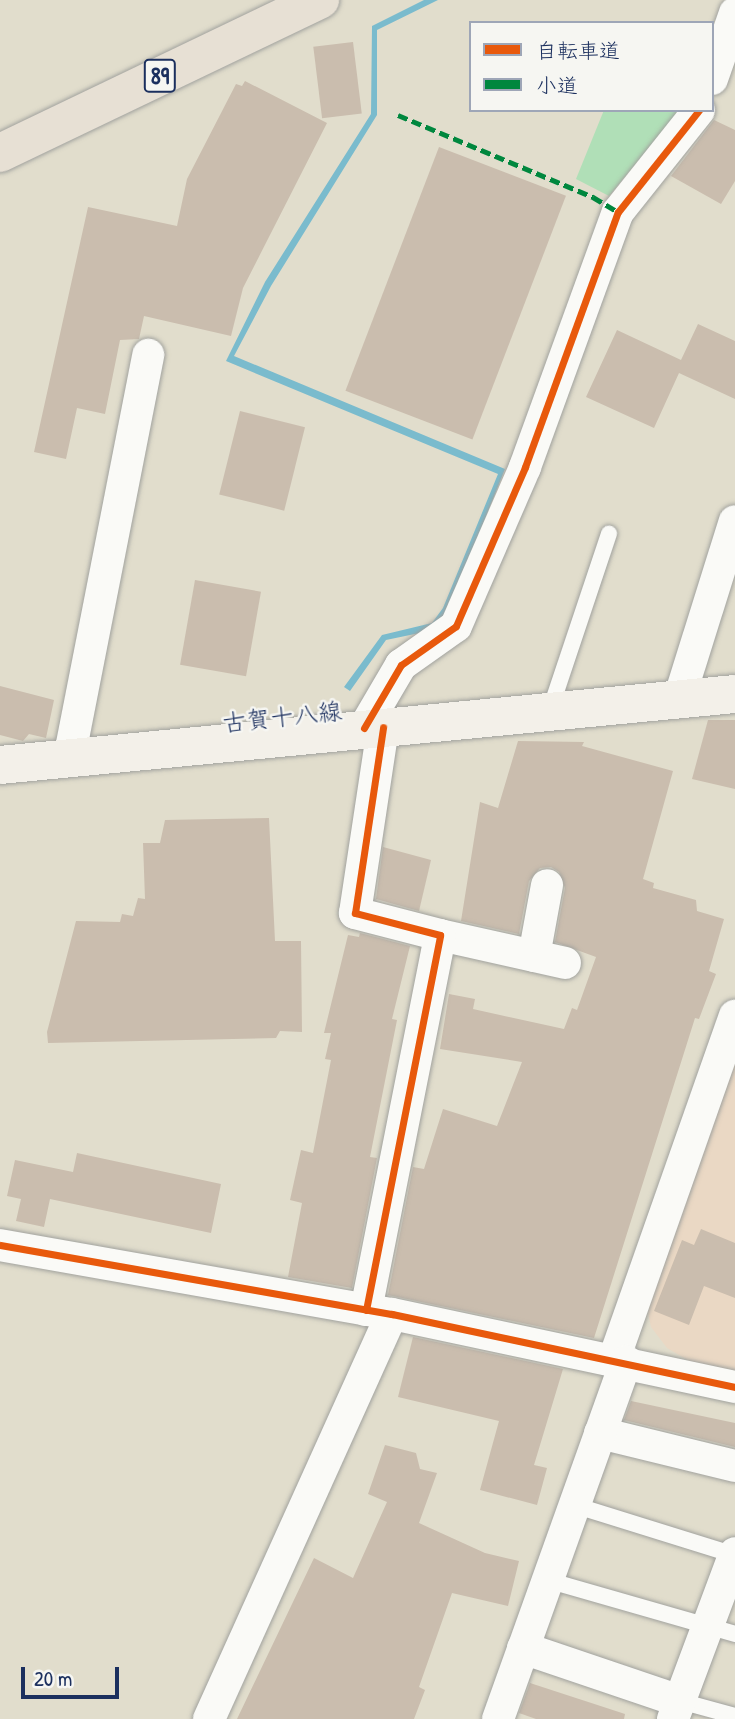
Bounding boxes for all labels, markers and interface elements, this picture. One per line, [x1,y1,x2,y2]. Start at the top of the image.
legend [469,21,714,112]
text: 自転車道 [536,36,620,65]
road number: 89 [142,57,178,96]
text: 小道 [536,71,578,100]
street label: 古賀十八線 [221,696,343,738]
scale bar [24,1652,122,1696]
text: 20 m [34,1664,72,1693]

